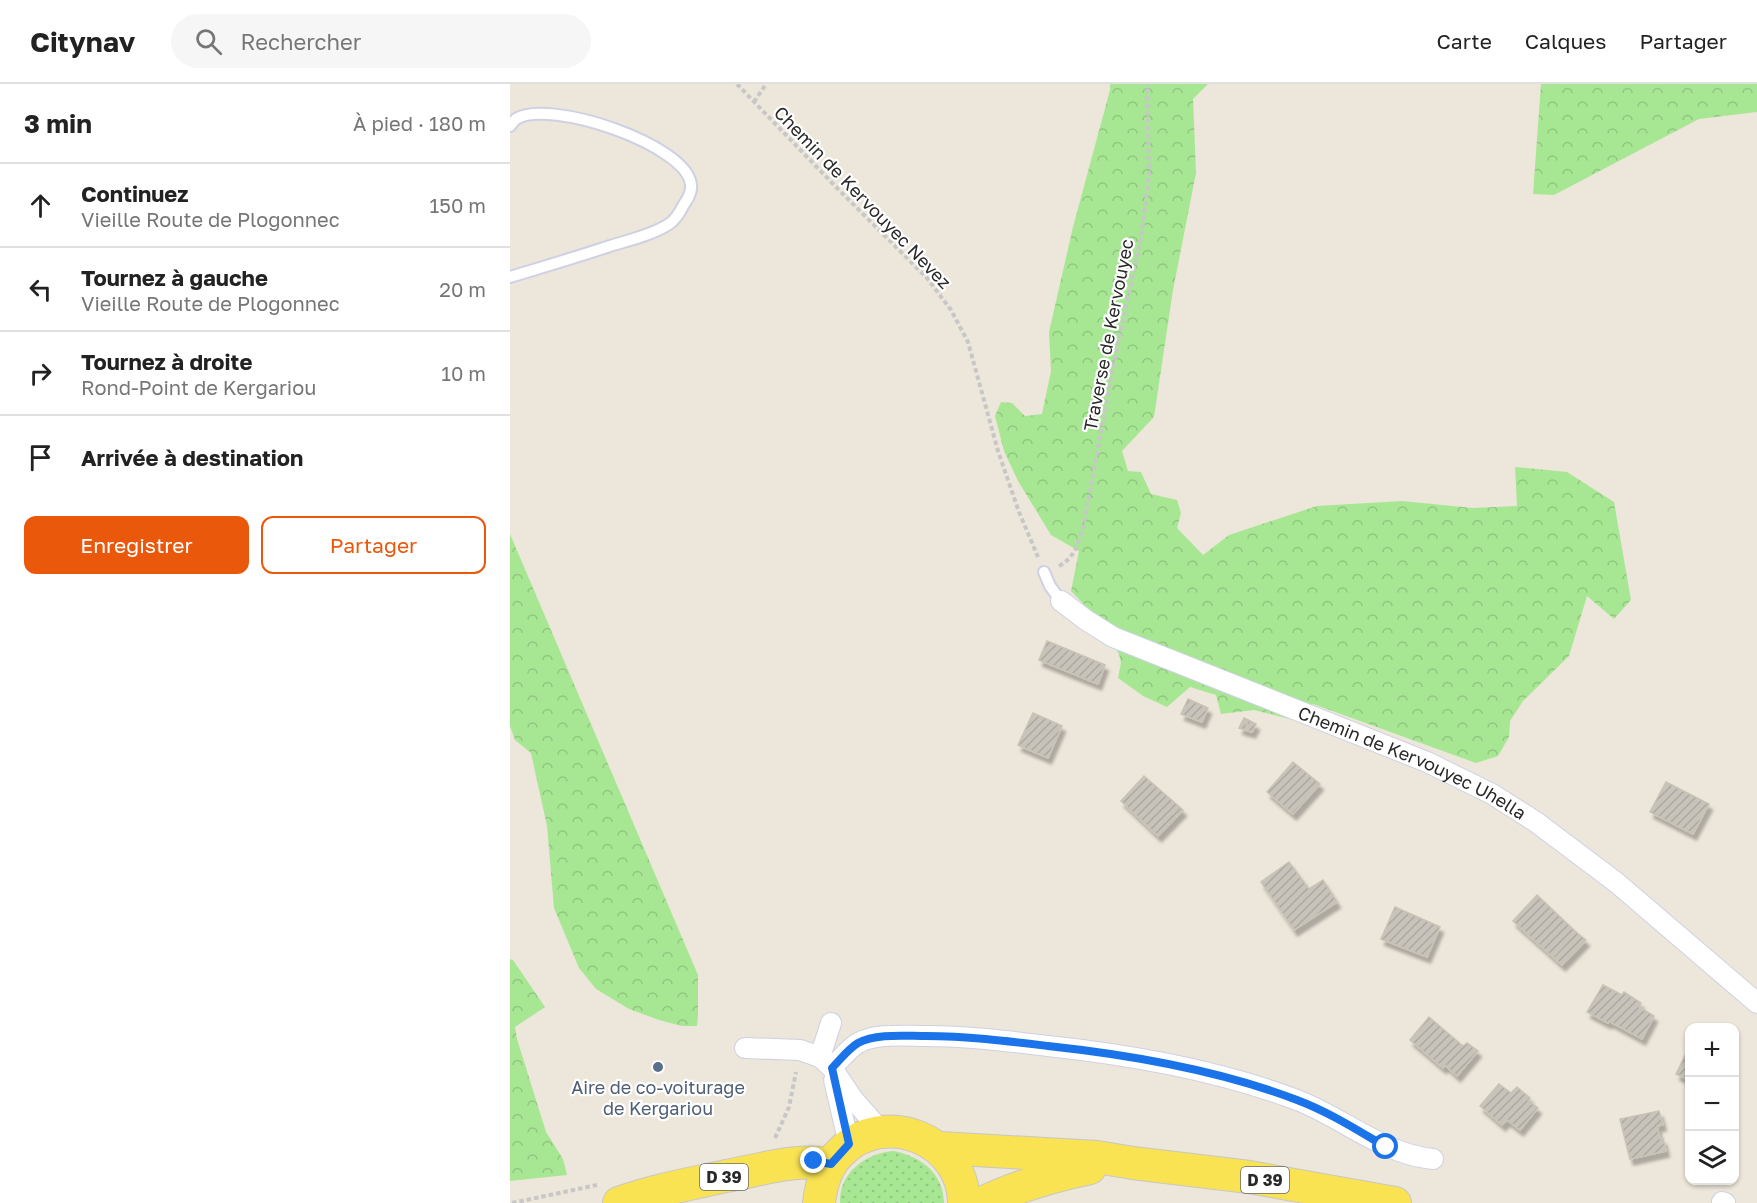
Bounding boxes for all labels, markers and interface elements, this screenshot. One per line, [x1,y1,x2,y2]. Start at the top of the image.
search box [171,14,591,68]
text: Citynav [30,25,135,58]
icon: search [192,25,225,58]
text: Rechercher [240,28,361,55]
text: Carte [1436,28,1492,54]
text: Calques [1525,28,1606,54]
text: Partager [1639,28,1727,54]
street label: Chemin de Kervouyec Nevez [770,101,956,293]
text: 3 min [24,108,92,139]
text: À pied · 180 m [353,111,486,135]
text: Continuez [81,180,188,207]
icon: ahead [24,189,57,222]
text: 150 m [430,193,486,217]
text: Vieille Route de Plogonnec [81,207,340,231]
street label: Traverse de Kervouyec [1079,237,1137,433]
text: Tournez à gauche [81,264,268,291]
icon: left [24,273,57,306]
text: 20 m [439,277,486,301]
text: Vieille Route de Plogonnec [81,291,340,315]
text: Tournez à droite [81,348,252,375]
icon: right [24,357,57,390]
text: 10 m [441,361,486,385]
text: Rond-Point de Kergariou [81,375,316,399]
icon: arrive [24,441,57,474]
text: Arrivée à destination [81,444,303,471]
button: Enregistrer [24,516,249,574]
button: Partager [261,516,486,574]
street label: Chemin de Kervouyec Uhella [1295,701,1530,824]
map controls [1685,1023,1739,1185]
button: + [1685,1023,1739,1077]
marker: Aire de co-voiturage de Kergariou [651,1060,665,1074]
place label: Aire de co-voiturage de Kergariou [571,1076,745,1119]
button: − [1685,1077,1739,1131]
button: layers [1685,1131,1739,1185]
route start [1372,1133,1398,1159]
route end [800,1147,826,1173]
road number: D 39 [700,1164,748,1190]
road number: D 39 [1241,1167,1289,1193]

